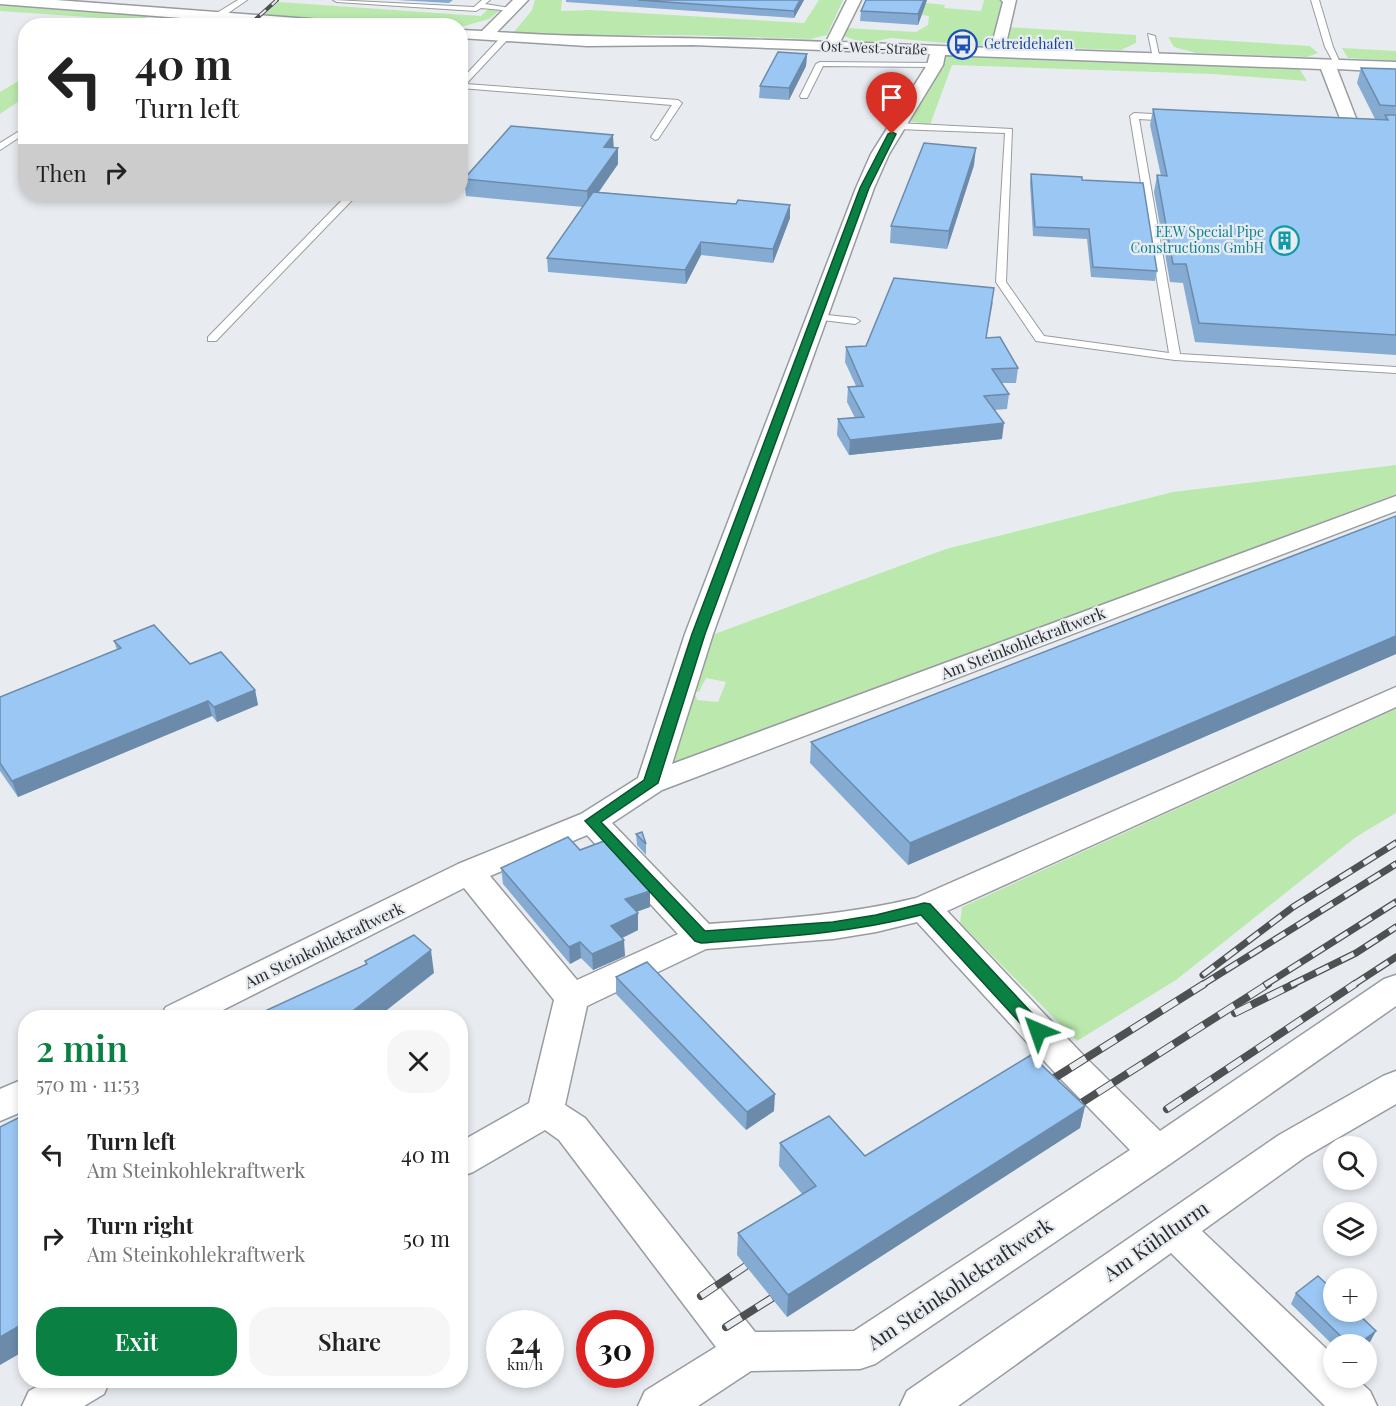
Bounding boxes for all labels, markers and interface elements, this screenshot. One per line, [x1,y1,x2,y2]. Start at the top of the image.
bus stop icon: Getreidehafen [947,28,979,60]
place label: Getreidehafen [984,34,1074,53]
text: 40 m [135,35,232,91]
street label: Ost-West-Straße [820,36,928,59]
icon: left [36,42,114,120]
pin [866,72,917,134]
icon: arrive [875,81,908,114]
text: Turn left [135,89,239,125]
icon: right [99,156,132,189]
text: Then [36,158,87,188]
place label: EEW Special Pipe Constructions GmbH [1131,222,1264,257]
building icon: EEW Special Pipe Constructions GmbH [1269,224,1301,256]
street label: Am Steinkohlekraftwerk [937,601,1108,684]
street label: Am Steinkohlekraftwerk [240,897,407,993]
position arrow [1006,999,1070,1063]
text: 2 min [36,1023,128,1071]
button: close [387,1030,450,1093]
text: 570 m · 11:53 [36,1070,140,1097]
text: Turn left [87,1126,176,1156]
map controls [1323,1136,1377,1388]
button: search [1323,1136,1377,1190]
icon: left [36,1138,69,1171]
text: 40 m [401,1139,450,1169]
text: Am Steinkohlekraftwerk [87,1156,305,1183]
street label: Am Kühlturm [1096,1193,1213,1287]
button: layers [1323,1202,1377,1256]
text: Turn right [87,1210,193,1240]
street label: Am Steinkohlekraftwerk [860,1211,1057,1356]
icon: right [36,1222,69,1255]
text: 50 m [403,1223,450,1253]
text: Am Steinkohlekraftwerk [87,1240,305,1267]
button: + [1323,1268,1377,1322]
button: Exit [36,1307,237,1376]
button: Share [249,1307,450,1376]
speed limit sign: 30 [576,1310,654,1388]
text: 24 [509,1322,541,1362]
button: − [1323,1334,1377,1388]
text: km/h [507,1354,543,1374]

